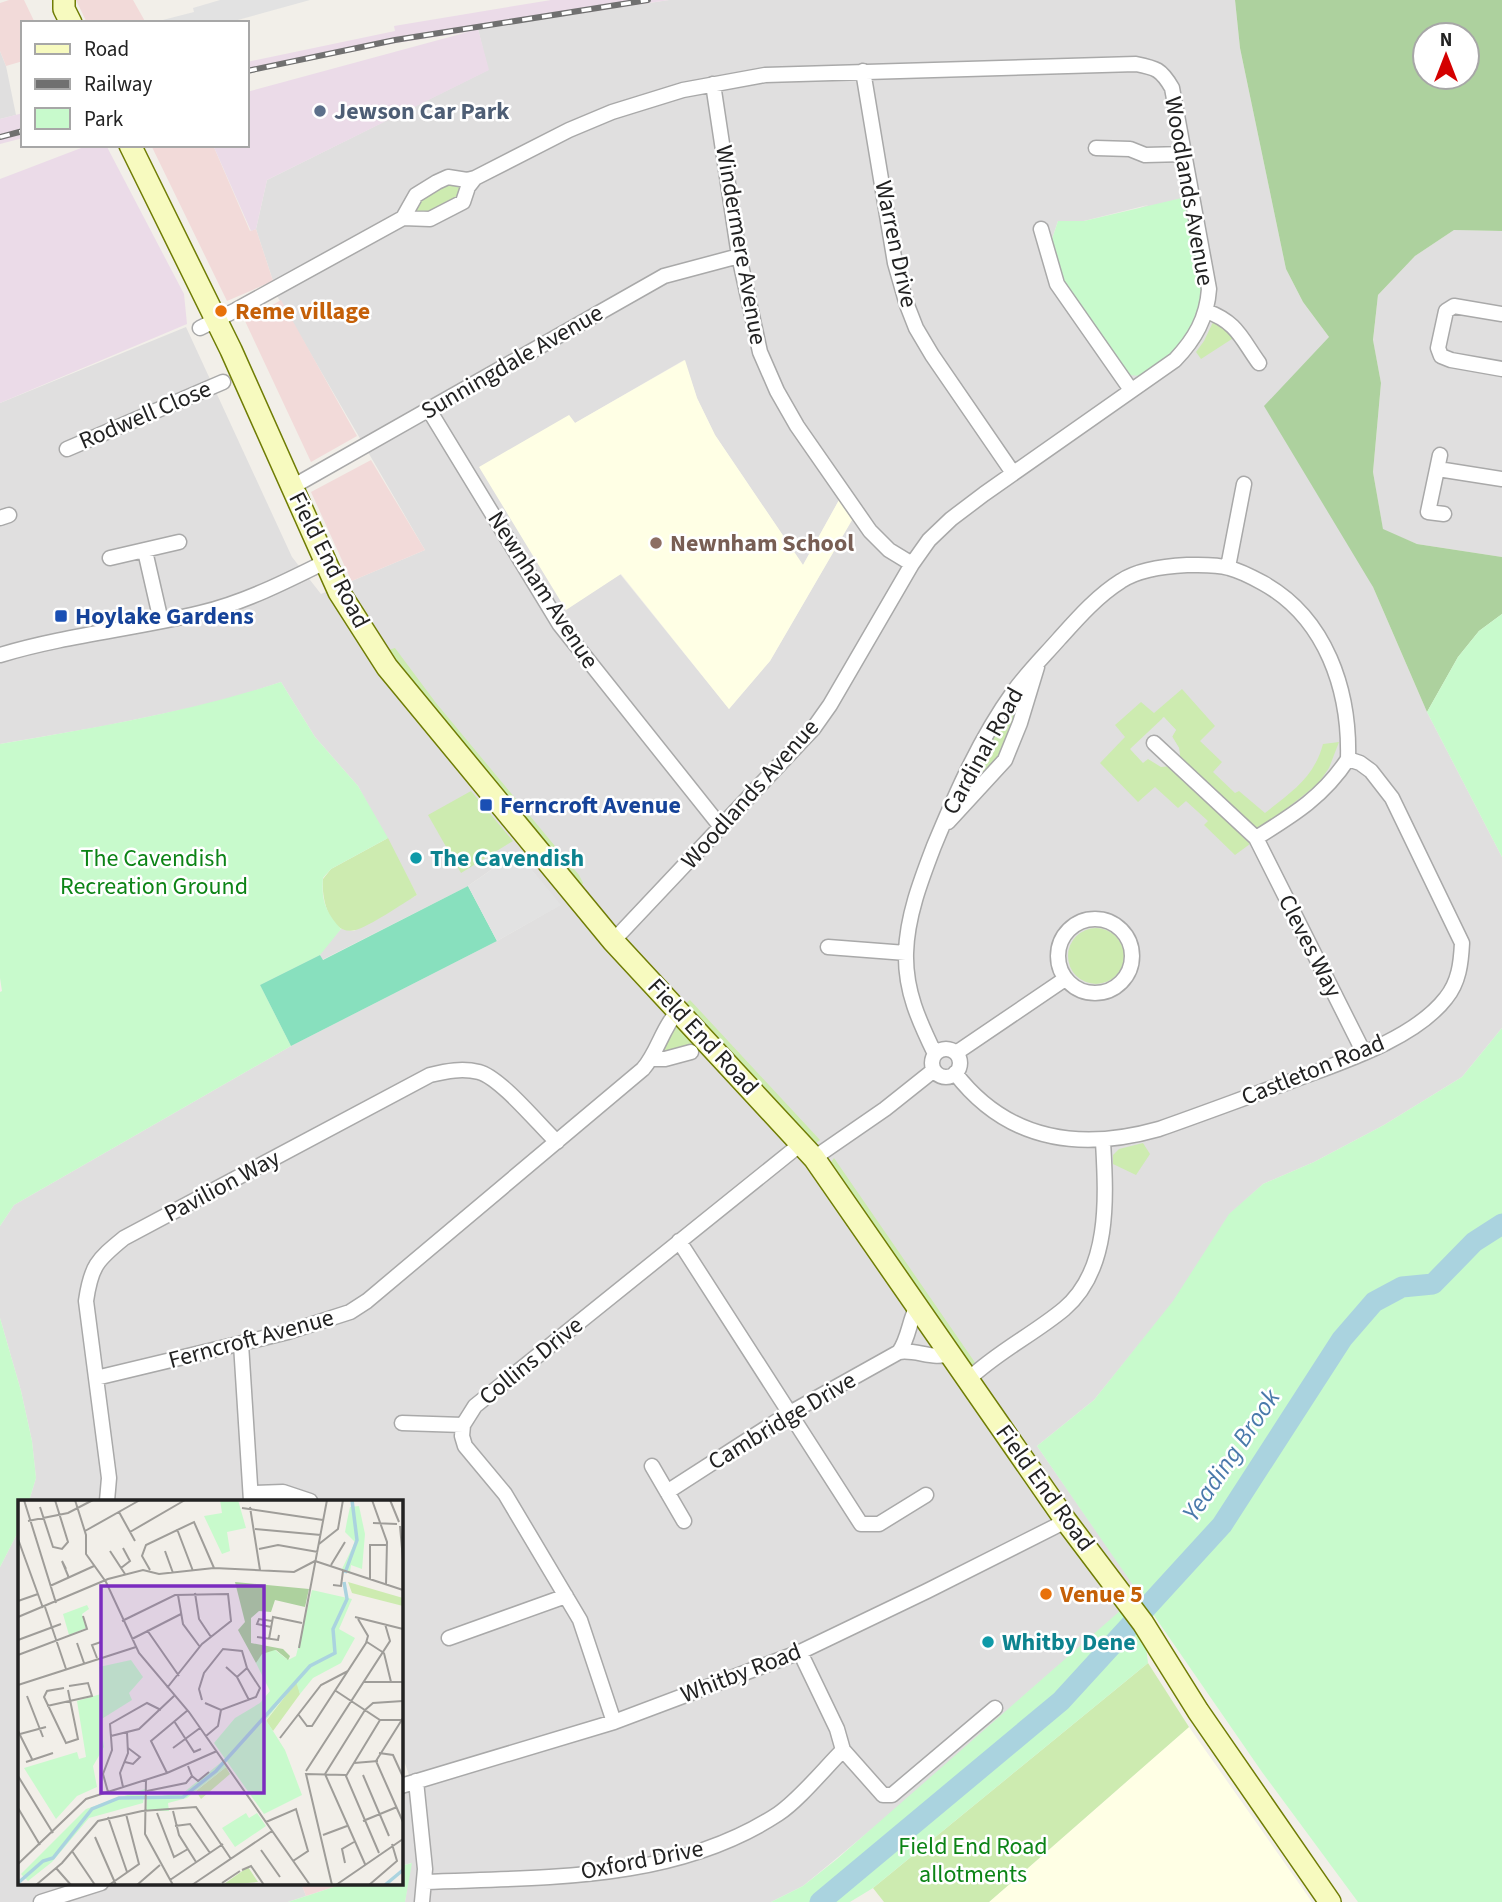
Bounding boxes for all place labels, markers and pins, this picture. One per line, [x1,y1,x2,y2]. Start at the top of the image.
place label: Jewson Car Park [334,94,510,129]
marker: Jewson Car Park [312,103,328,119]
place label: Reme village [235,294,370,329]
marker: Reme village [213,303,229,319]
place label: Newnham School [670,526,854,561]
marker: Newnham School [648,535,664,551]
place label: Hoylake Gardens [75,599,254,634]
marker: Hoylake Gardens [53,608,69,624]
place label: Ferncroft Avenue [500,788,681,823]
marker: Ferncroft Avenue [478,797,494,813]
place label: The Cavendish [430,841,584,876]
marker: The Cavendish [408,850,424,866]
place label: Venue 5 [1059,1577,1143,1612]
marker: Venue 5 [1038,1586,1054,1602]
place label: Whitby Dene [1002,1625,1136,1660]
marker: Whitby Dene [980,1634,996,1650]

